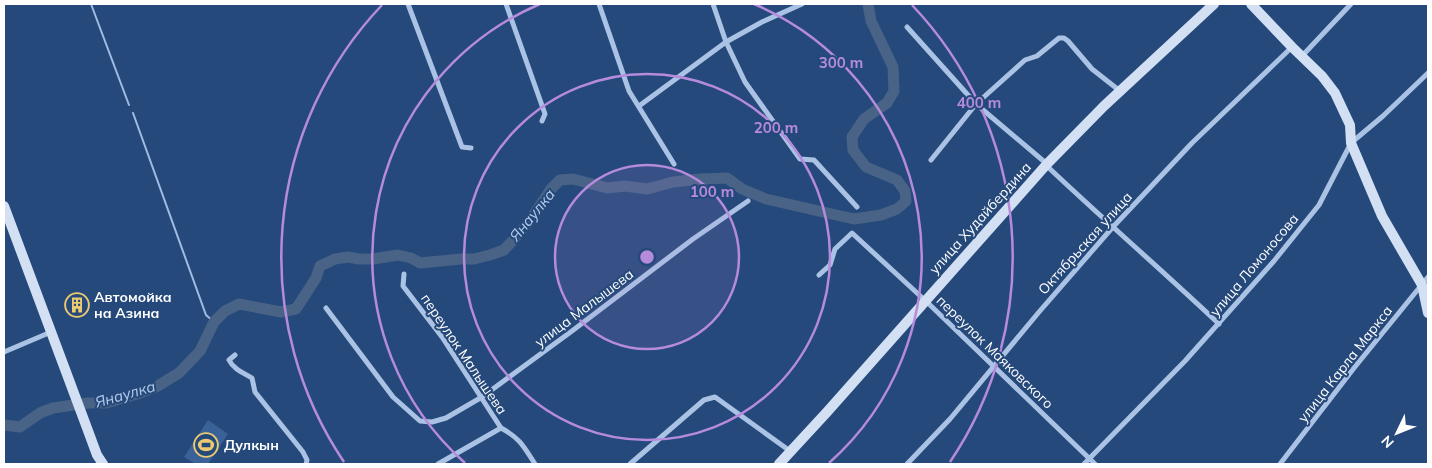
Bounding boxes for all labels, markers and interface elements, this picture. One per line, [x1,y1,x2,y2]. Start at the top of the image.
text: 300 m [819,53,863,72]
text: 400 m [957,93,1001,112]
text: 200 m [754,118,798,137]
street label: улица Худайбердина [925,158,1035,278]
text: 100 m [690,182,734,201]
water label: Янаулка [504,185,559,246]
street label: Октябрьская улица [1034,188,1136,298]
street label: улица Ломоносова [1206,210,1302,320]
centre of rings [638,248,656,266]
street label: улица Малышева [531,265,637,351]
place label: Автомойка на Азина [94,288,172,322]
street label: переулок Малышева [417,290,511,418]
street label: переулок Маяковского [933,291,1057,413]
building icon: Автомойка на Азина [64,292,90,318]
street label: улица Карла Маркса [1294,302,1396,426]
water label: Янаулка [92,376,157,412]
north arrow [1372,408,1422,458]
sports icon: Дулкын [193,432,219,458]
text: N [1377,432,1398,452]
place label: Дулкын [224,436,279,454]

